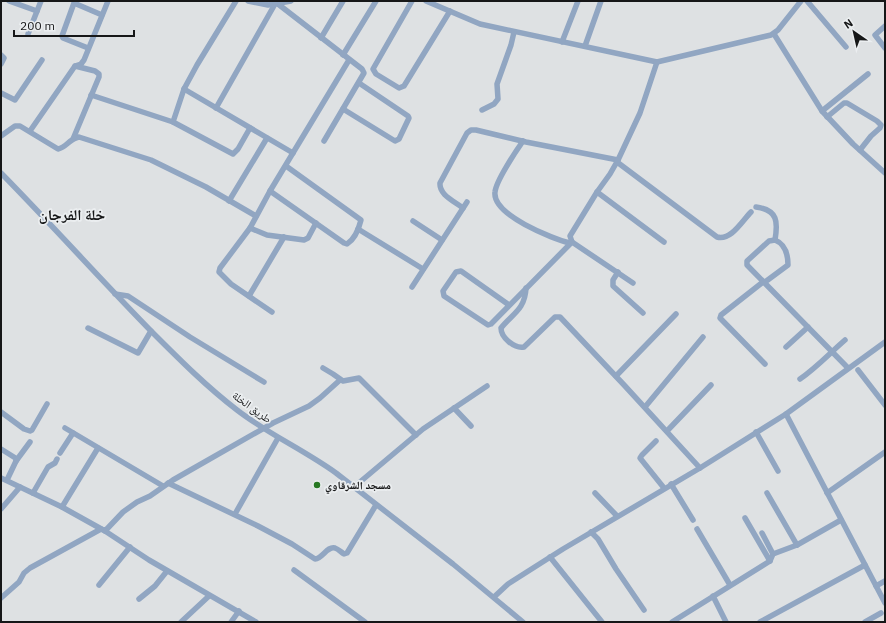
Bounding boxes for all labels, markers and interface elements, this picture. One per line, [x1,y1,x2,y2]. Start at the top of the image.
scale bar [14,12,134,38]
north arrow [834,12,874,52]
text: N [841,16,856,32]
text: 200 m [20,18,55,33]
district label: خلة الفرجان [39,205,106,224]
street label: طريق الخلة [230,388,274,426]
place label: مسجد الشرقاوي [325,478,391,494]
marker: مسجد الشرقاوي [312,480,322,490]

